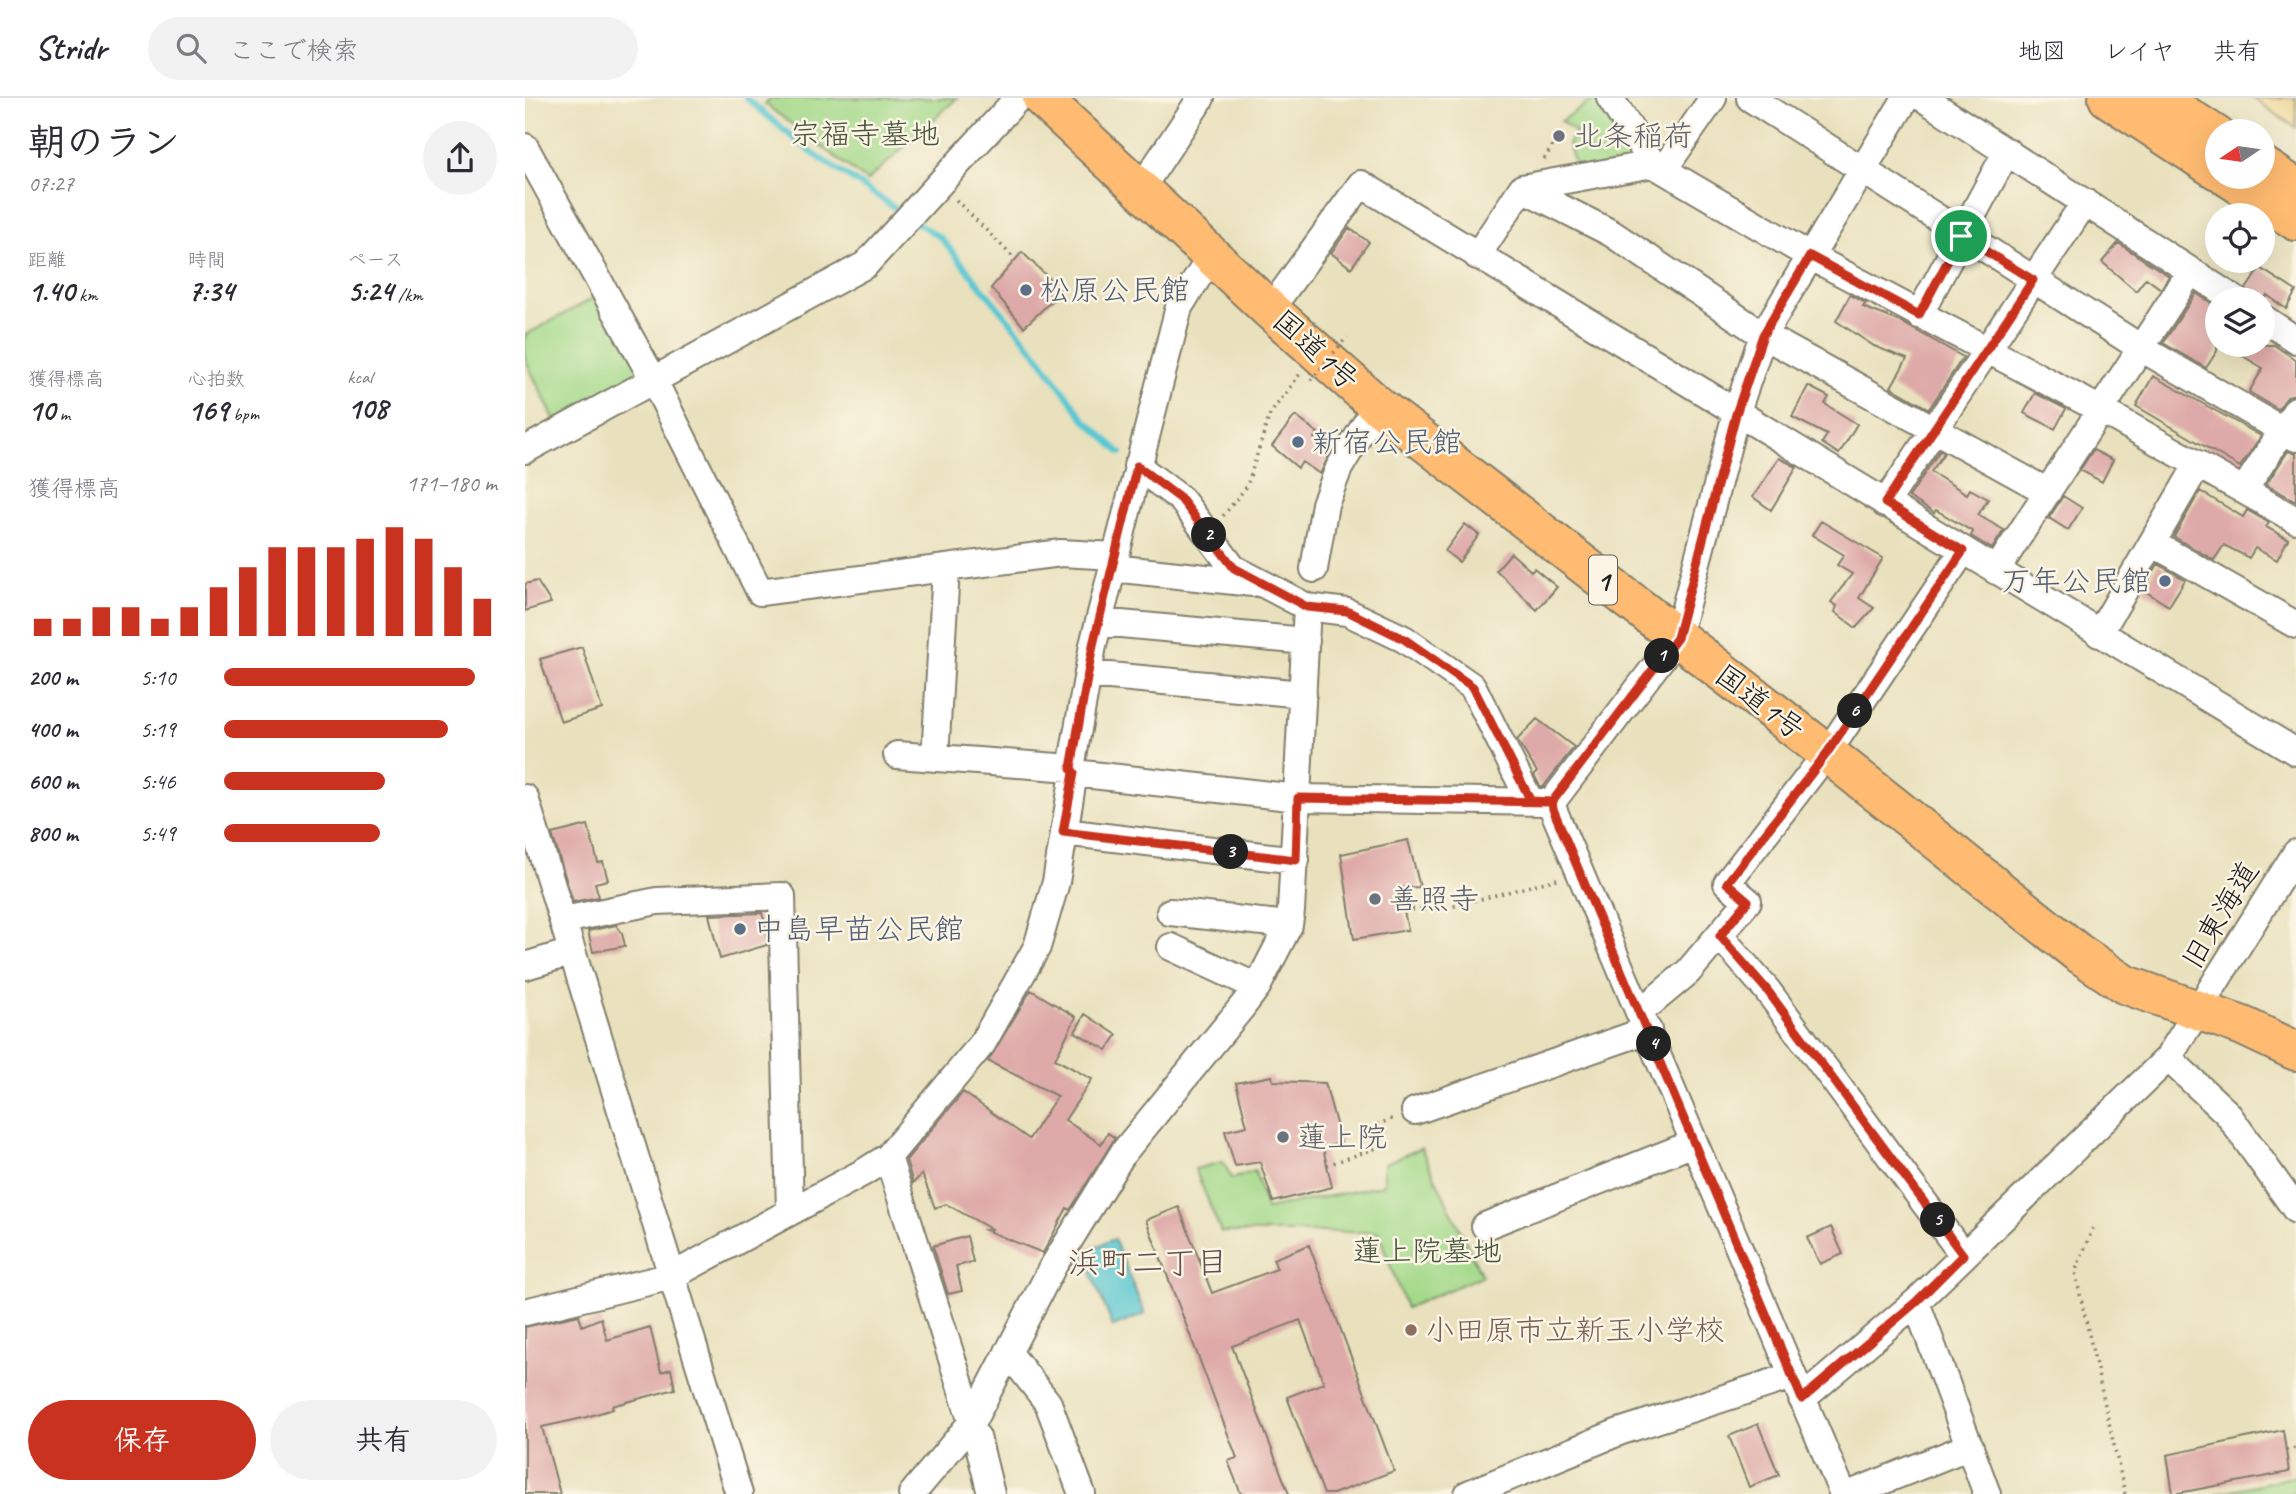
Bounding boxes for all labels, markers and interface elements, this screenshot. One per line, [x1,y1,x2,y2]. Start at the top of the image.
search box [148,17,638,80]
text: Stridr [35,27,106,69]
icon: search [172,29,210,67]
text: ここで検索 [228,34,358,67]
text: 地図 [2018,36,2066,66]
text: レイヤ [2104,36,2175,66]
text: 共有 [2213,36,2261,66]
park label: 宗福寺墓地 [790,115,940,153]
place label: 北条稲荷 [1573,117,1693,155]
text: 朝のラン [28,119,180,166]
north arrow [2205,119,2275,189]
map controls [2205,119,2275,357]
button: share [423,121,497,195]
marker: 北条稲荷 [1551,128,1567,144]
text: 07:27 [28,169,74,198]
button: locate [2205,203,2275,273]
pin [1931,206,1991,266]
icon: arrive [1942,217,1980,255]
text: 距離 [28,248,66,272]
text: 時間 [188,248,226,272]
text: ペース [347,248,403,272]
place label: 松原公民館 [1040,271,1190,309]
text: 1.40 [28,272,74,310]
text: 7:34 [188,272,234,310]
text: 5:24 [347,272,393,310]
marker: 松原公民館 [1018,282,1034,298]
text: km [74,283,98,307]
text: /km [393,283,423,307]
button: layers [2205,287,2275,357]
street label: 国道1号 [1265,301,1367,399]
text: kcal [347,365,372,389]
text: 獲得標高 [28,367,104,391]
text: 心拍数 [188,367,245,391]
text: 108 [347,389,388,427]
text: 10 [28,391,55,429]
text: 169 [188,391,228,429]
text: m [55,402,70,426]
text: bpm [228,402,259,426]
place label: 新宿公民館 [1312,423,1462,461]
marker: 新宿公民館 [1290,434,1306,450]
text: 171–180 m [406,469,497,498]
text: 獲得標高 [28,474,120,503]
pin: 2 [1191,518,1227,552]
text: 2 [1204,522,1213,546]
road number: 1 [1589,556,1617,604]
place label: 万年公民館 [2001,562,2151,600]
marker: 万年公民館 [2157,573,2173,589]
pin: 1 [1645,638,1679,674]
text: 1 [1657,643,1666,667]
street label: 国道1号 [1707,656,1813,748]
text: 200 m [28,663,78,692]
text: 5:10 [140,663,176,692]
pin: 6 [1837,694,1873,728]
text: 6 [1850,698,1859,722]
text: 400 m [28,715,78,744]
text: 5:19 [140,715,176,744]
text: 600 m [28,767,78,796]
text: 5:46 [140,767,176,796]
text: 800 m [28,819,78,848]
text: 5:49 [140,819,176,848]
pin: 3 [1213,834,1249,870]
text: 3 [1226,839,1235,863]
street label: 旧東海道 [2173,854,2267,976]
place label: 善照寺 [1389,880,1479,918]
marker: 善照寺 [1367,891,1383,907]
place label: 中島早苗公民館 [754,910,964,948]
marker: 中島早苗公民館 [732,921,748,937]
pin: 4 [1637,1026,1671,1062]
text: 4 [1649,1031,1658,1055]
place label: 蓮上院 [1297,1118,1387,1156]
marker: 蓮上院 [1275,1129,1291,1145]
pin: 5 [1921,1202,1955,1238]
text: 5 [1933,1207,1942,1231]
park label: 蓮上院墓地 [1352,1232,1502,1270]
district label: 浜町二丁目 [1068,1242,1228,1283]
place label: 小田原市立新玉小学校 [1425,1311,1725,1349]
marker: 小田原市立新玉小学校 [1403,1322,1419,1338]
button: 保存 [28,1400,256,1480]
button: 共有 [270,1400,497,1480]

